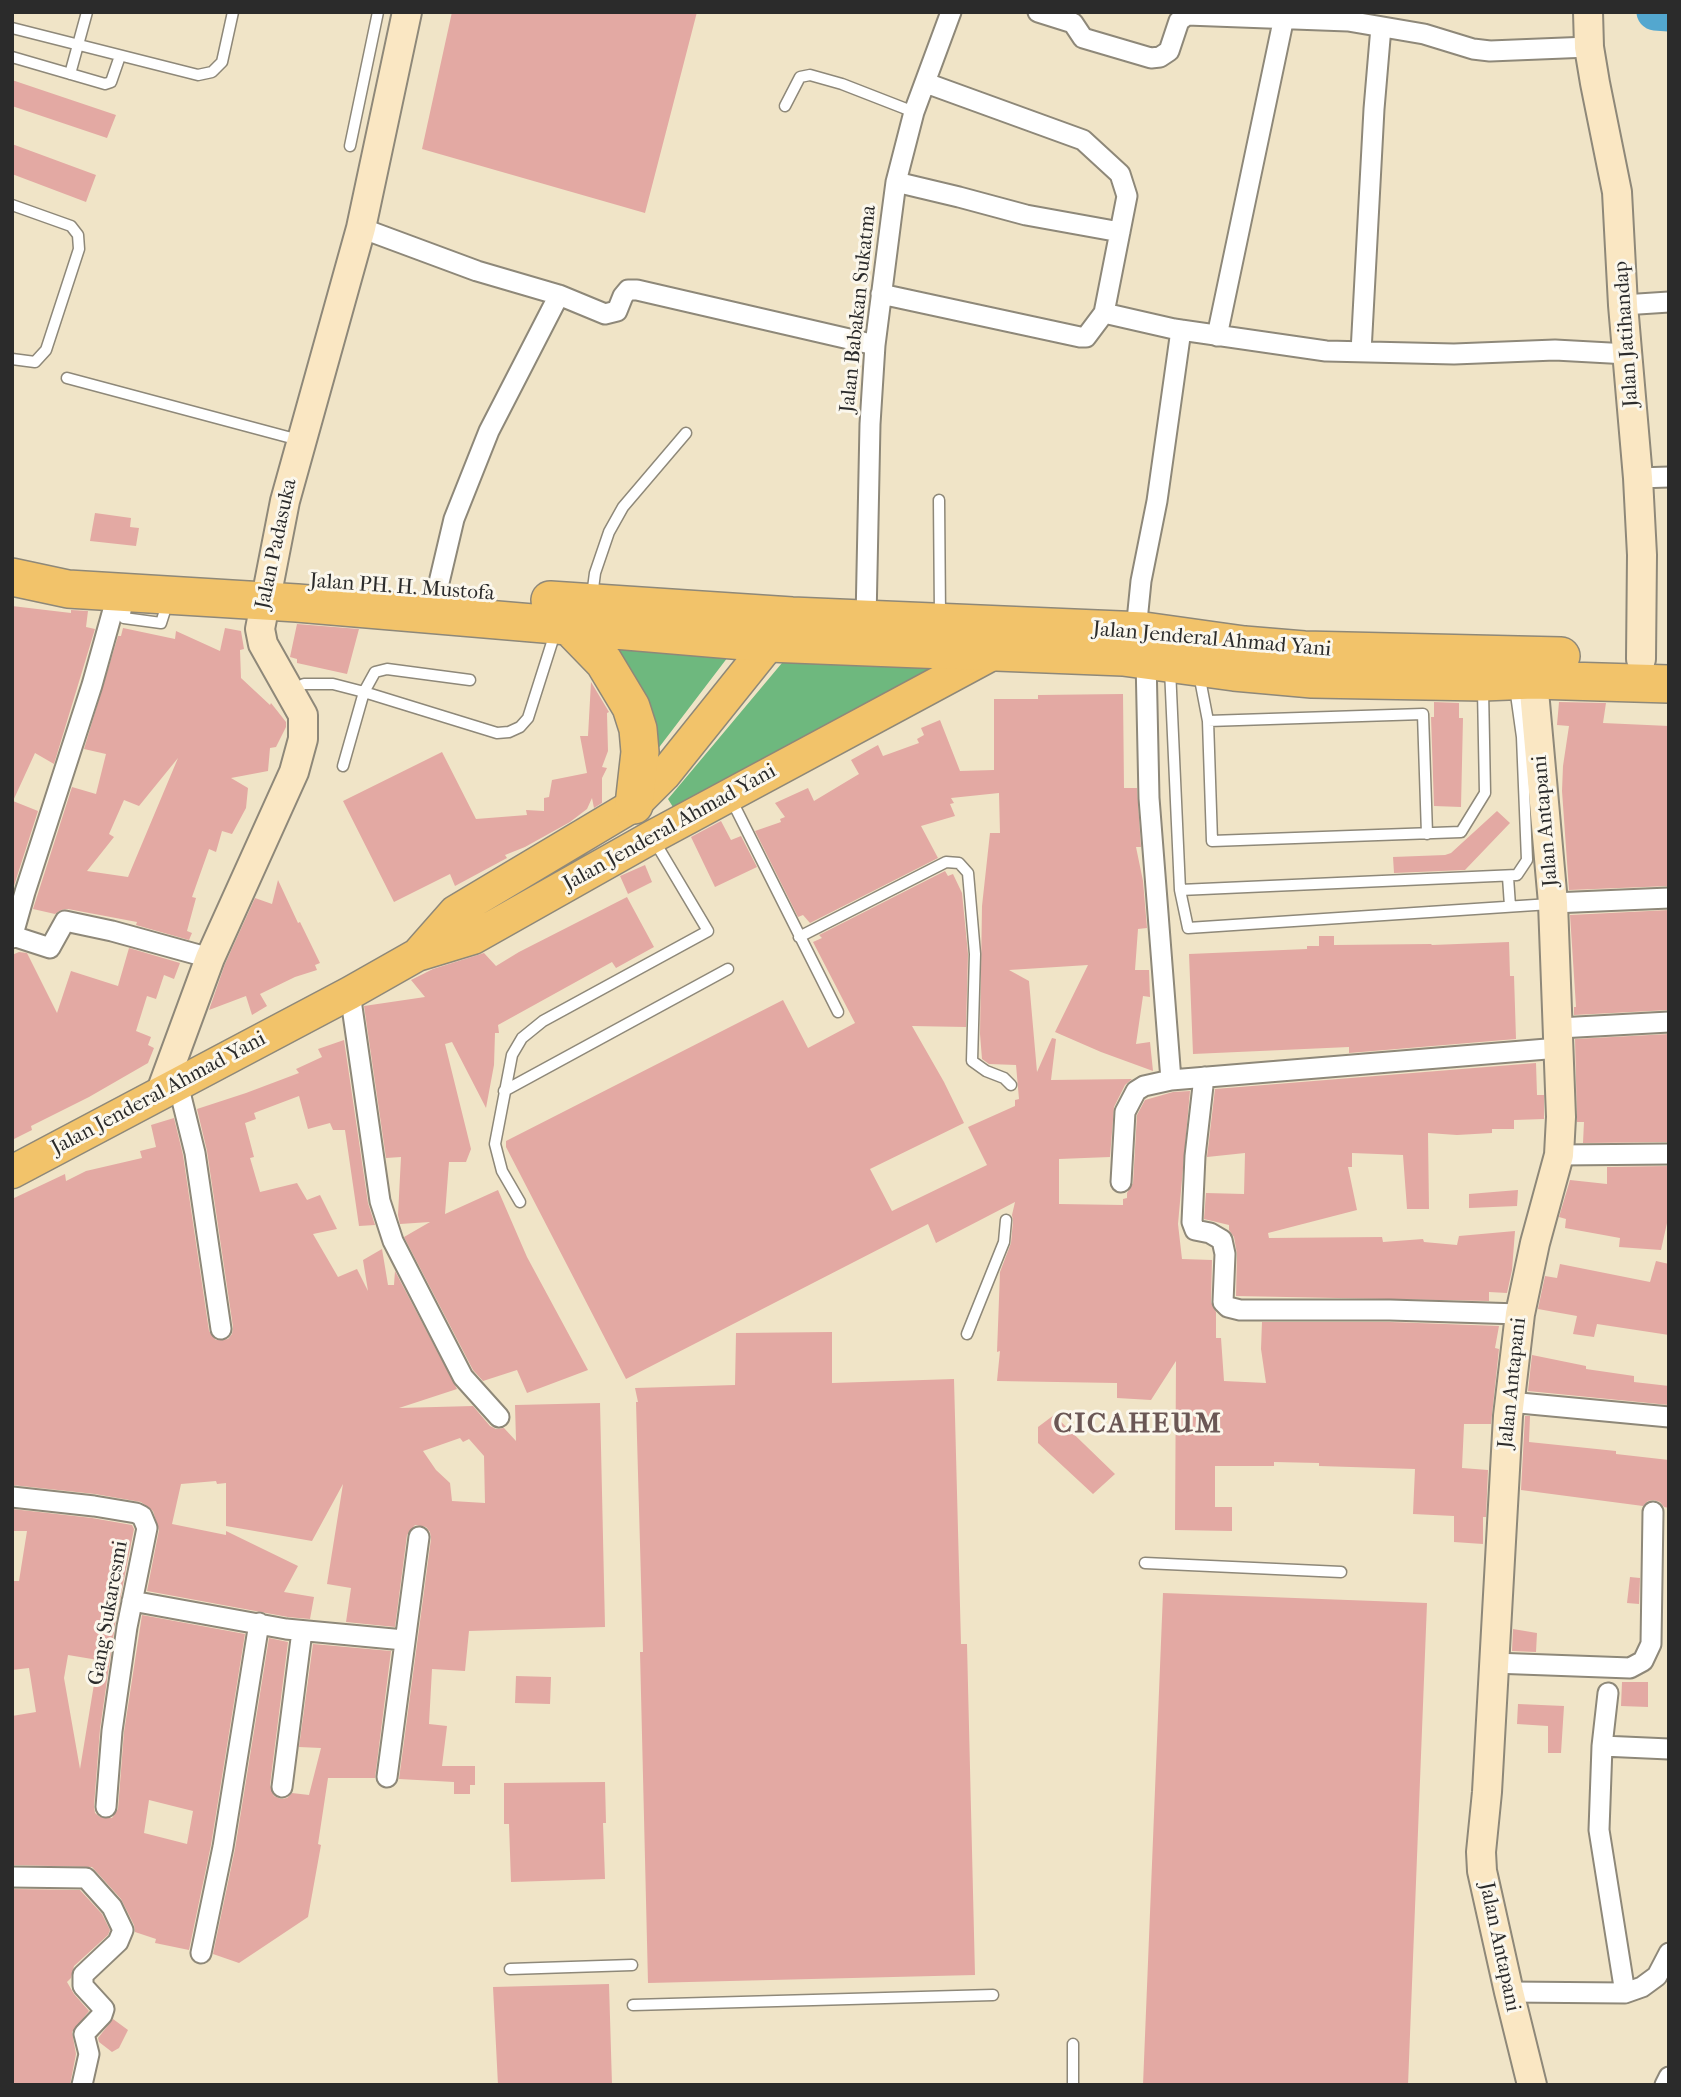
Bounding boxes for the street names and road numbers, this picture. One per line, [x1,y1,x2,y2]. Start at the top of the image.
street label: Jalan Babakan Sukatma [836,204,882,414]
street label: Jalan Jatihandap [1609,260,1645,408]
street label: Jalan Padasuka [251,476,303,612]
street label: Jalan PH. H. Mustofa [309,569,495,607]
street label: Jalan Jenderal Ahmad Yani [1092,617,1332,663]
street label: Jalan Antapani [1528,754,1564,888]
street label: Jalan Jenderal Ahmad Yani [559,759,781,897]
street label: Jalan Jenderal Ahmad Yani [47,1027,271,1161]
street label: Jalan Antapani [1494,1316,1532,1450]
street label: Gang Sukaresmi [84,1539,134,1687]
street label: Jalan Antapani [1473,1880,1525,2014]

